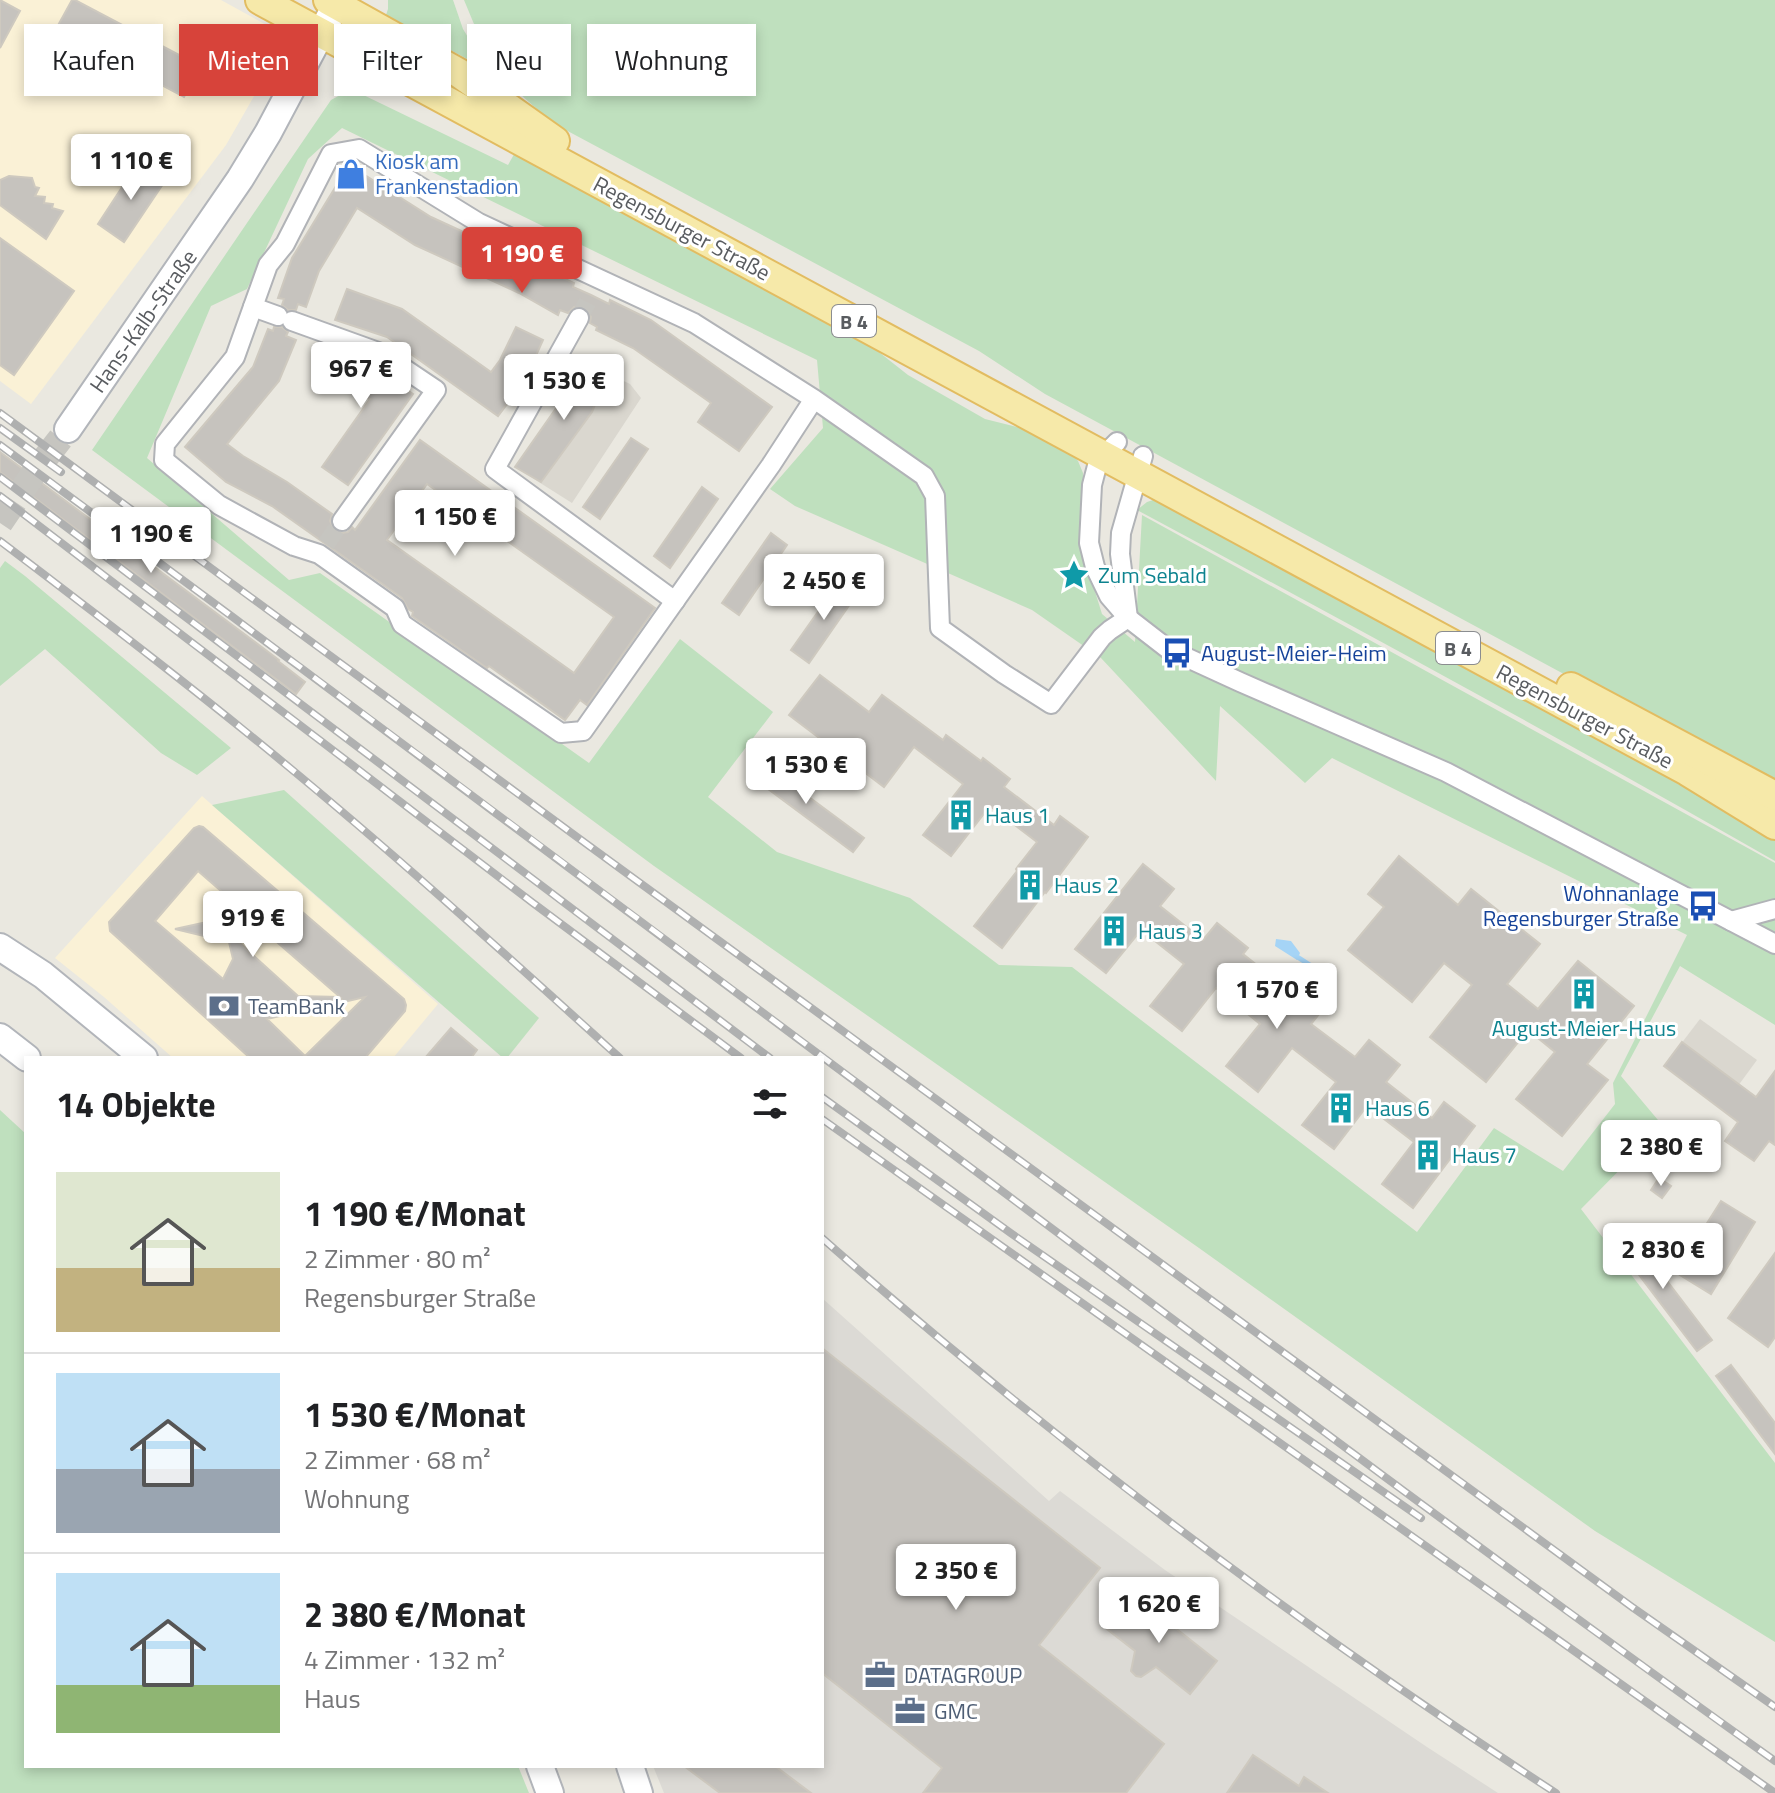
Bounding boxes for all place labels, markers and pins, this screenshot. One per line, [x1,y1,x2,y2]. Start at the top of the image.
pin: 1 110 € [57,134,205,202]
place label: Kiosk am Frankenstadion [375,144,519,203]
shop icon: Kiosk am Frankenstadion [334,157,368,191]
pin: 1 190 € [448,227,596,295]
pin: 967 € [305,342,417,410]
pin: 1 530 € [490,354,638,422]
pin: 1 150 € [381,490,529,558]
pin: 1 190 € [77,507,225,575]
pin: 2 450 € [750,554,898,622]
place icon: Zum Sebald [1057,558,1091,592]
place label: Zum Sebald [1098,558,1207,592]
bus stop icon: August-Meier-Heim [1160,636,1194,670]
place label: August-Meier-Heim [1201,636,1387,670]
pin: 1 530 € [732,738,880,806]
building icon: Haus 1 [944,798,978,832]
place label: Haus 1 [985,798,1050,832]
building icon: Haus 2 [1013,868,1047,902]
place label: Haus 2 [1054,868,1119,902]
place label: Wohnanlage Regensburger Straße [1483,876,1679,935]
bus stop icon: Wohnanlage Regensburger Straße [1686,889,1720,923]
pin: 919 € [197,891,309,959]
building icon: Haus 3 [1097,914,1131,948]
place label: Haus 3 [1138,914,1203,948]
pin: 1 570 € [1203,963,1351,1031]
building icon: August-Meier-Haus [1567,977,1601,1011]
bank icon: TeamBank [207,989,241,1023]
place label: TeamBank [248,989,345,1023]
place label: August-Meier-Haus [1492,1011,1676,1045]
building icon: Haus 6 [1324,1091,1358,1125]
place label: Haus 6 [1365,1091,1430,1125]
pin: 2 380 € [1587,1120,1735,1188]
building icon: Haus 7 [1411,1138,1445,1172]
place label: Haus 7 [1452,1138,1517,1172]
pin: 2 830 € [1589,1223,1737,1291]
pin: 2 350 € [882,1544,1030,1612]
pin: 1 620 € [1085,1577,1233,1645]
office icon: DATAGROUP [863,1658,897,1692]
place label: DATAGROUP [904,1658,1022,1692]
office icon: GMC [893,1694,927,1728]
place label: GMC [934,1694,978,1728]

